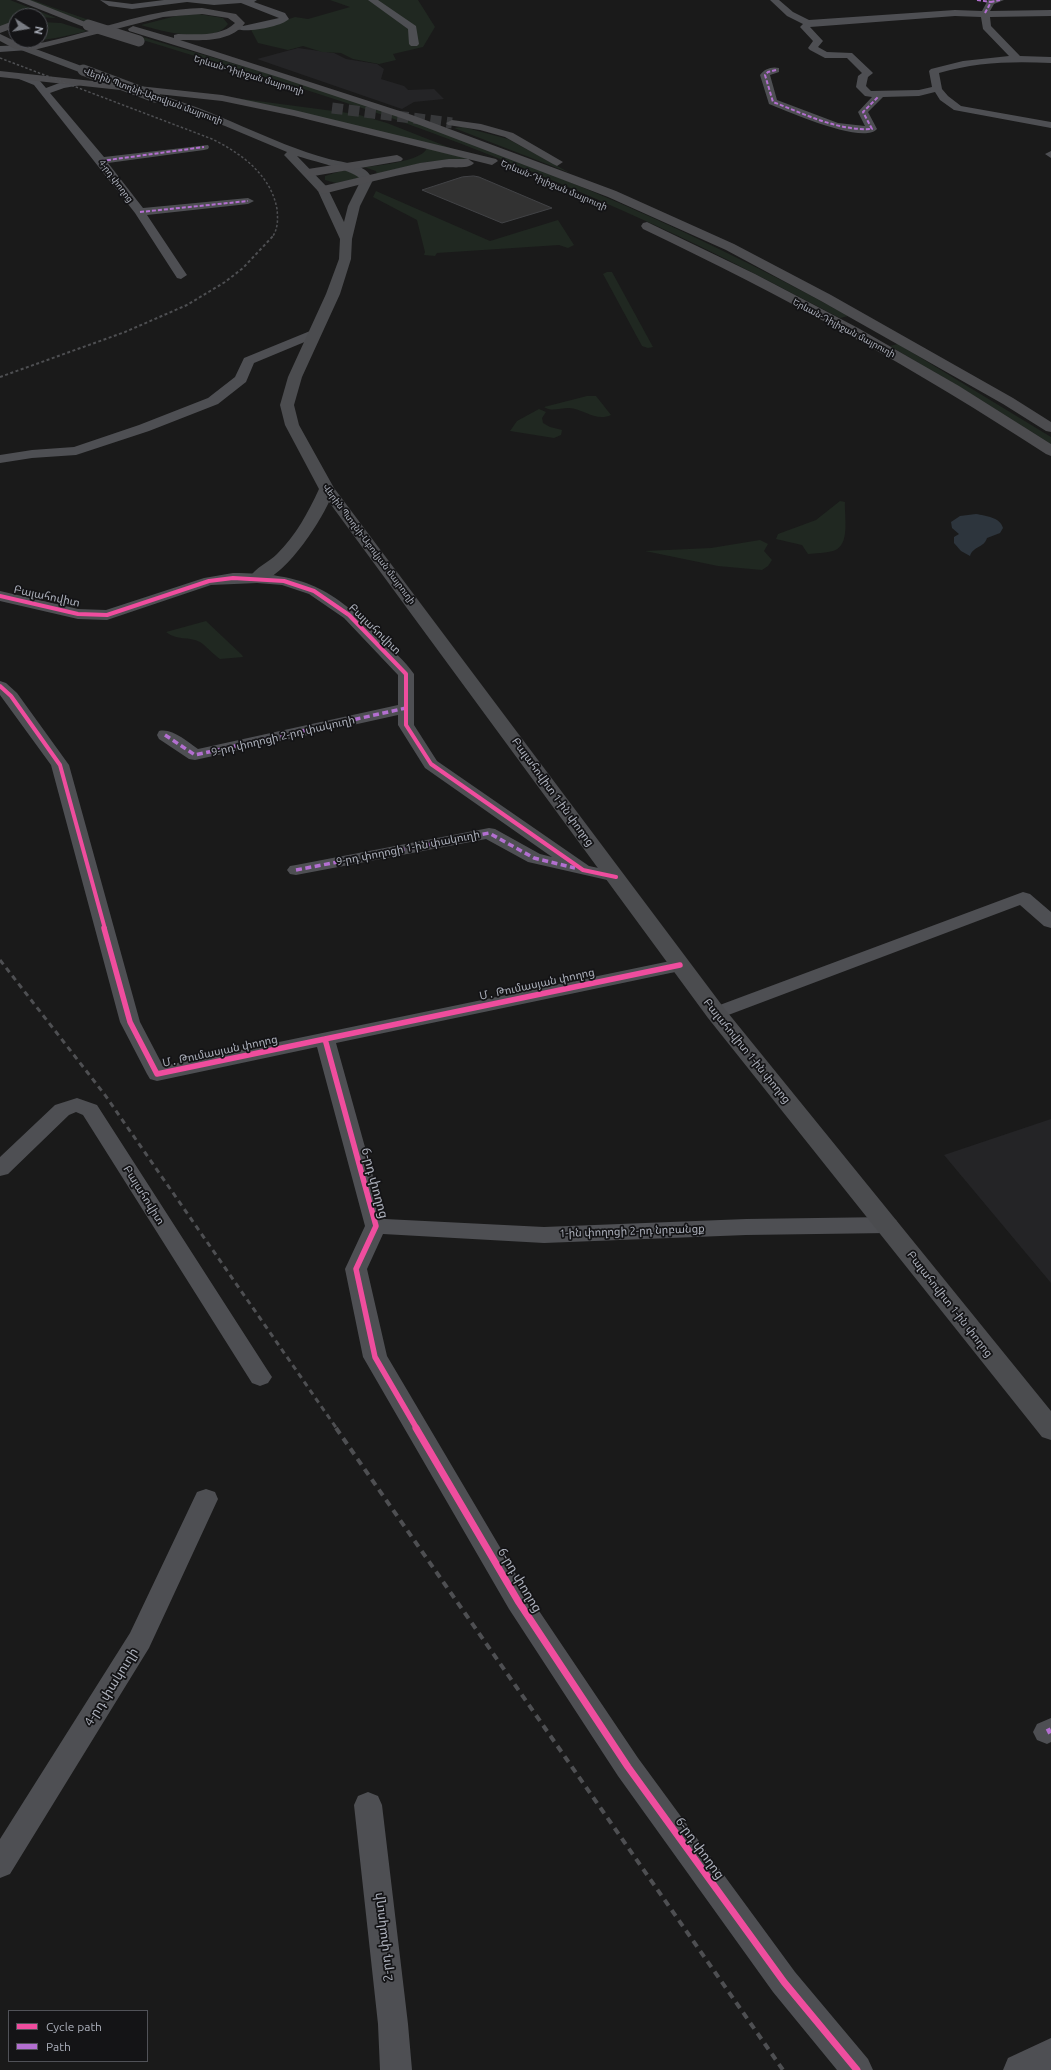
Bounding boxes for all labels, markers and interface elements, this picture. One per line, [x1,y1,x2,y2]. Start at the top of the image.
north arrow [8,8,48,48]
text: N [32,25,45,36]
street label: Երևան-Դիլիջան մայրուղի [193,53,305,97]
street label: Վերին Պտղնի-Աբովյան մայրուղի [82,66,224,126]
street label: 4-րդ փողոց [96,158,136,204]
street label: Երևան-Դիլիջան մայրուղի [499,158,609,212]
street label: Երևան-Դիլիջան մայրուղի [791,296,897,360]
street label: Վերին Պտղնի-Աբովյան մայրուղի [320,482,418,606]
street label: Բալահովիտ [13,583,81,609]
street label: Բալահովիտ [346,601,404,657]
street label: 9-րդ փողոցի 2-րդ փակուղի [210,713,356,759]
street label: Բալահովիտ 1-ին փողոց [509,735,597,849]
street label: 9-րդ փողոցի 1-ին փակուղի [335,828,481,868]
street label: Մ․ Թումասյան փողոց [478,965,596,1003]
street label: Բալահովիտ 1-ին փողոց [701,996,793,1106]
street label: Մ․ Թումասյան փողոց [161,1032,279,1070]
street label: 6-րդ փողոց [358,1146,392,1220]
street label: Բալահովիտ [121,1163,167,1227]
street label: 1-ին փողոցի 2-րդ նրբանցք [559,1222,705,1240]
street label: Բալահովիտ 1-ին փողոց [904,1248,996,1360]
street label: 6-րդ փողոց [495,1545,545,1615]
street label: 4-րդ փակուղի [81,1645,141,1729]
street label: 6-րդ փողոց [672,1814,728,1882]
street label: 2-րդ փակուղի [370,1892,396,1982]
legend [8,2010,148,2062]
text: Cycle path [46,2020,102,2033]
text: Path [46,2040,71,2053]

